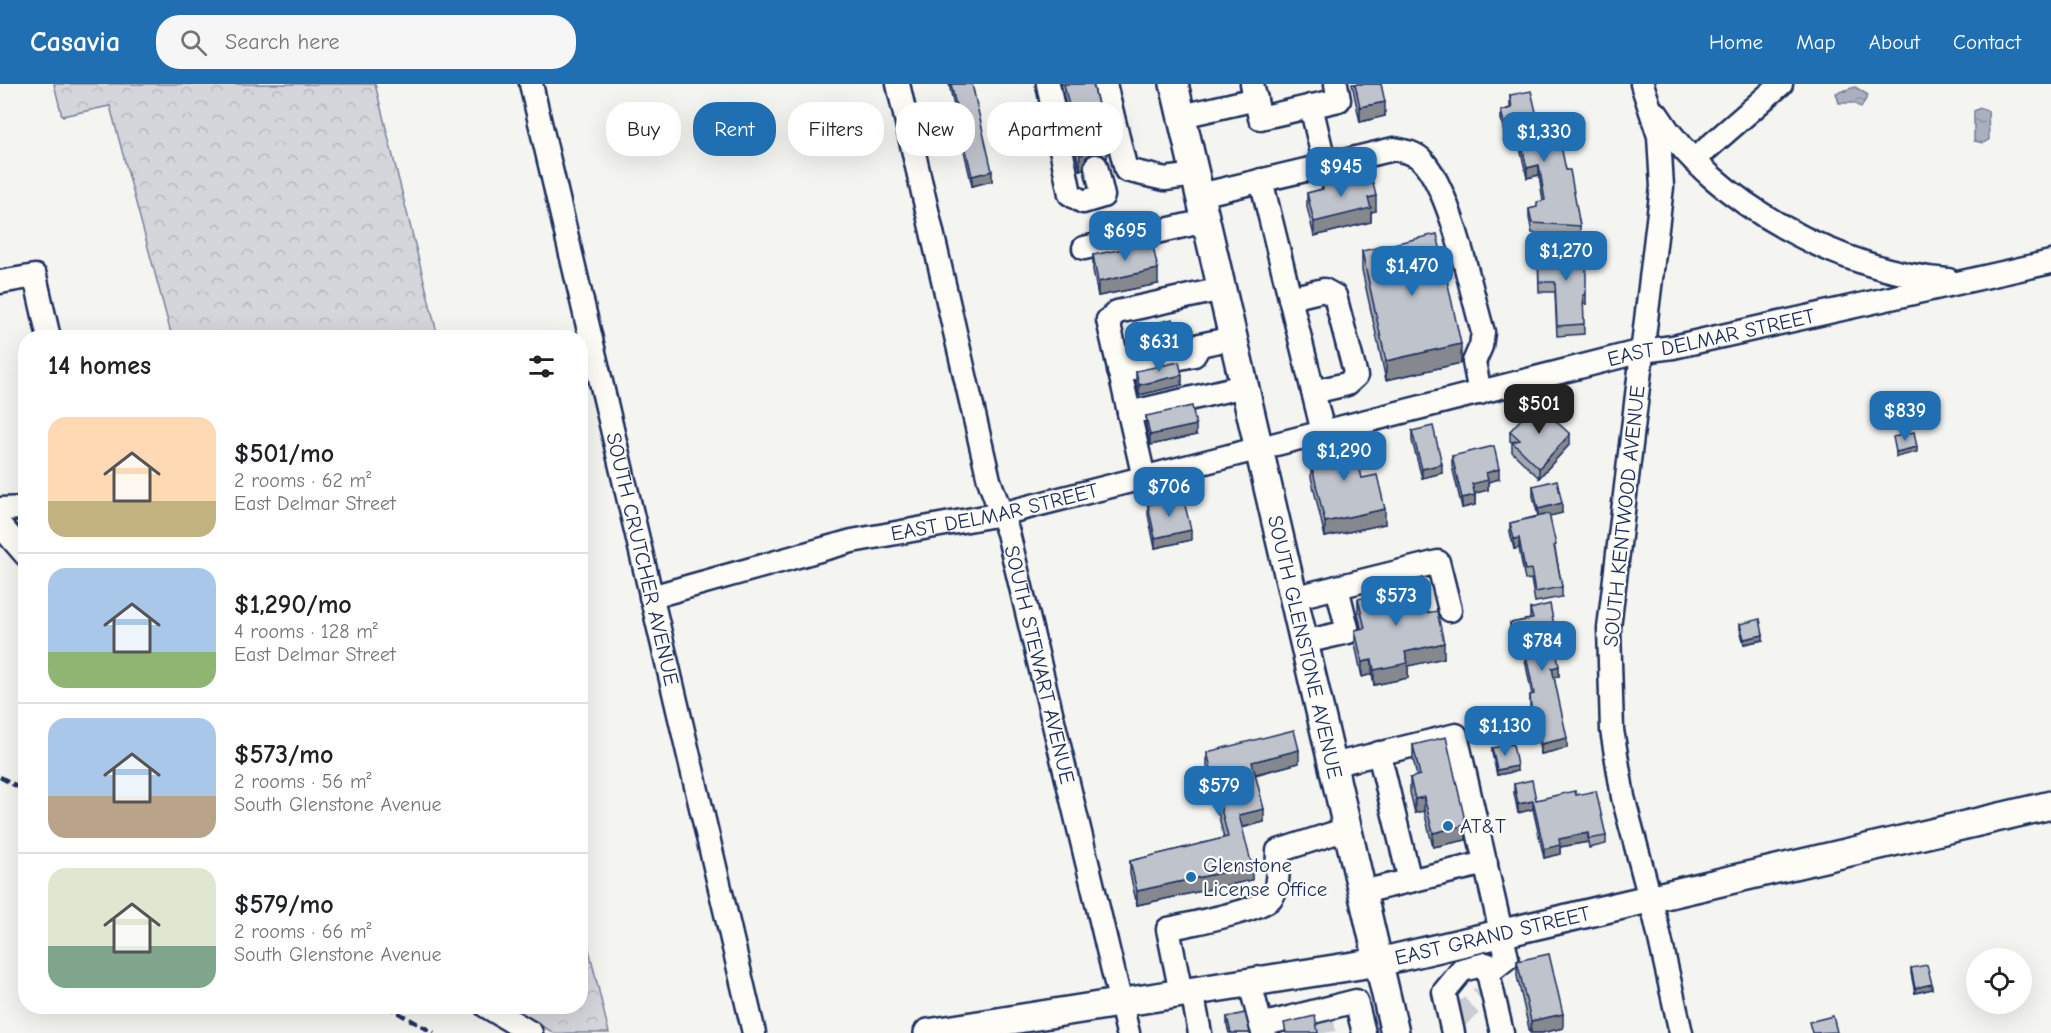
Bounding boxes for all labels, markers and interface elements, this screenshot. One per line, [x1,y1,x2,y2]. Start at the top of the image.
search box [156,15,576,69]
text: Casavia [30,26,120,58]
icon: search [177,26,210,59]
text: Search here [225,29,340,55]
text: Home [1709,30,1763,54]
text: Map [1796,30,1836,54]
text: About [1869,30,1920,54]
text: Contact [1953,30,2021,54]
chip: Buy [606,102,681,156]
chip: Rent [693,102,776,156]
chip: Filters [788,102,884,156]
chip: New [896,102,975,156]
chip: Apartment [987,102,1123,156]
pin: $1,330 [1495,112,1593,163]
text: $1,330 [1517,120,1571,143]
pin: $945 [1305,147,1377,198]
text: $945 [1320,155,1362,178]
pin: $695 [1089,211,1161,262]
text: $695 [1103,219,1147,242]
pin: $1,270 [1517,231,1615,282]
text: $1,270 [1539,239,1593,262]
pin: $1,470 [1363,246,1461,297]
text: $1,470 [1385,254,1439,277]
street label: EAST DELMAR STREET [1605,303,1817,371]
pin: $631 [1123,322,1195,373]
text: $631 [1139,330,1179,353]
icon: filters [525,350,558,383]
text: 14 homes [48,351,151,381]
pin: $501 [1503,384,1575,435]
street label: SOUTH KENTWOOD AVENUE [1598,384,1650,648]
pin: $839 [1869,391,1941,442]
text: $501 [1518,392,1560,415]
text: $839 [1884,399,1926,422]
street label: SOUTH CRUTCHER AVENUE [601,430,684,688]
pin: $1,290 [1295,431,1393,482]
text: $501/mo [234,439,334,469]
text: $1,290 [1316,439,1372,462]
icon: home [96,441,168,513]
pin: $706 [1133,467,1205,518]
text: 2 rooms · 62 m² [234,469,371,492]
text: $706 [1148,475,1190,498]
street label: EAST DELMAR STREET [889,478,1101,546]
text: East Delmar Street [234,492,396,515]
street label: SOUTH GLENSTONE AVENUE [1263,513,1347,781]
street label: SOUTH STEWART AVENUE [999,543,1080,786]
pin: $573 [1360,576,1432,627]
text: $573 [1375,584,1417,607]
text: $1,290/mo [234,590,352,620]
icon: home [96,592,168,664]
text: 4 rooms · 128 m² [234,620,378,643]
pin: $784 [1506,621,1578,672]
text: $784 [1522,629,1562,652]
text: East Delmar Street [234,643,396,666]
pin: $1,130 [1456,706,1554,757]
text: $1,130 [1479,714,1531,737]
text: $573/mo [234,740,334,770]
icon: home [96,742,168,814]
pin: $579 [1183,766,1255,817]
text: 2 rooms · 56 m² [234,770,372,793]
text: $579 [1198,774,1240,797]
text: South Glenstone Avenue [234,793,441,816]
place label: AT&T [1460,814,1506,838]
marker: AT&T [1441,819,1455,833]
place label: Glenstone License Office [1203,853,1327,901]
marker: Glenstone License Office [1184,870,1198,884]
text: $579/mo [234,890,334,920]
icon: home [96,892,168,964]
street label: EAST GRAND STREET [1392,901,1592,970]
text: 2 rooms · 66 m² [234,920,372,943]
text: South Glenstone Avenue [234,943,441,966]
map controls [1966,948,2032,1014]
button: locate [1966,948,2032,1014]

